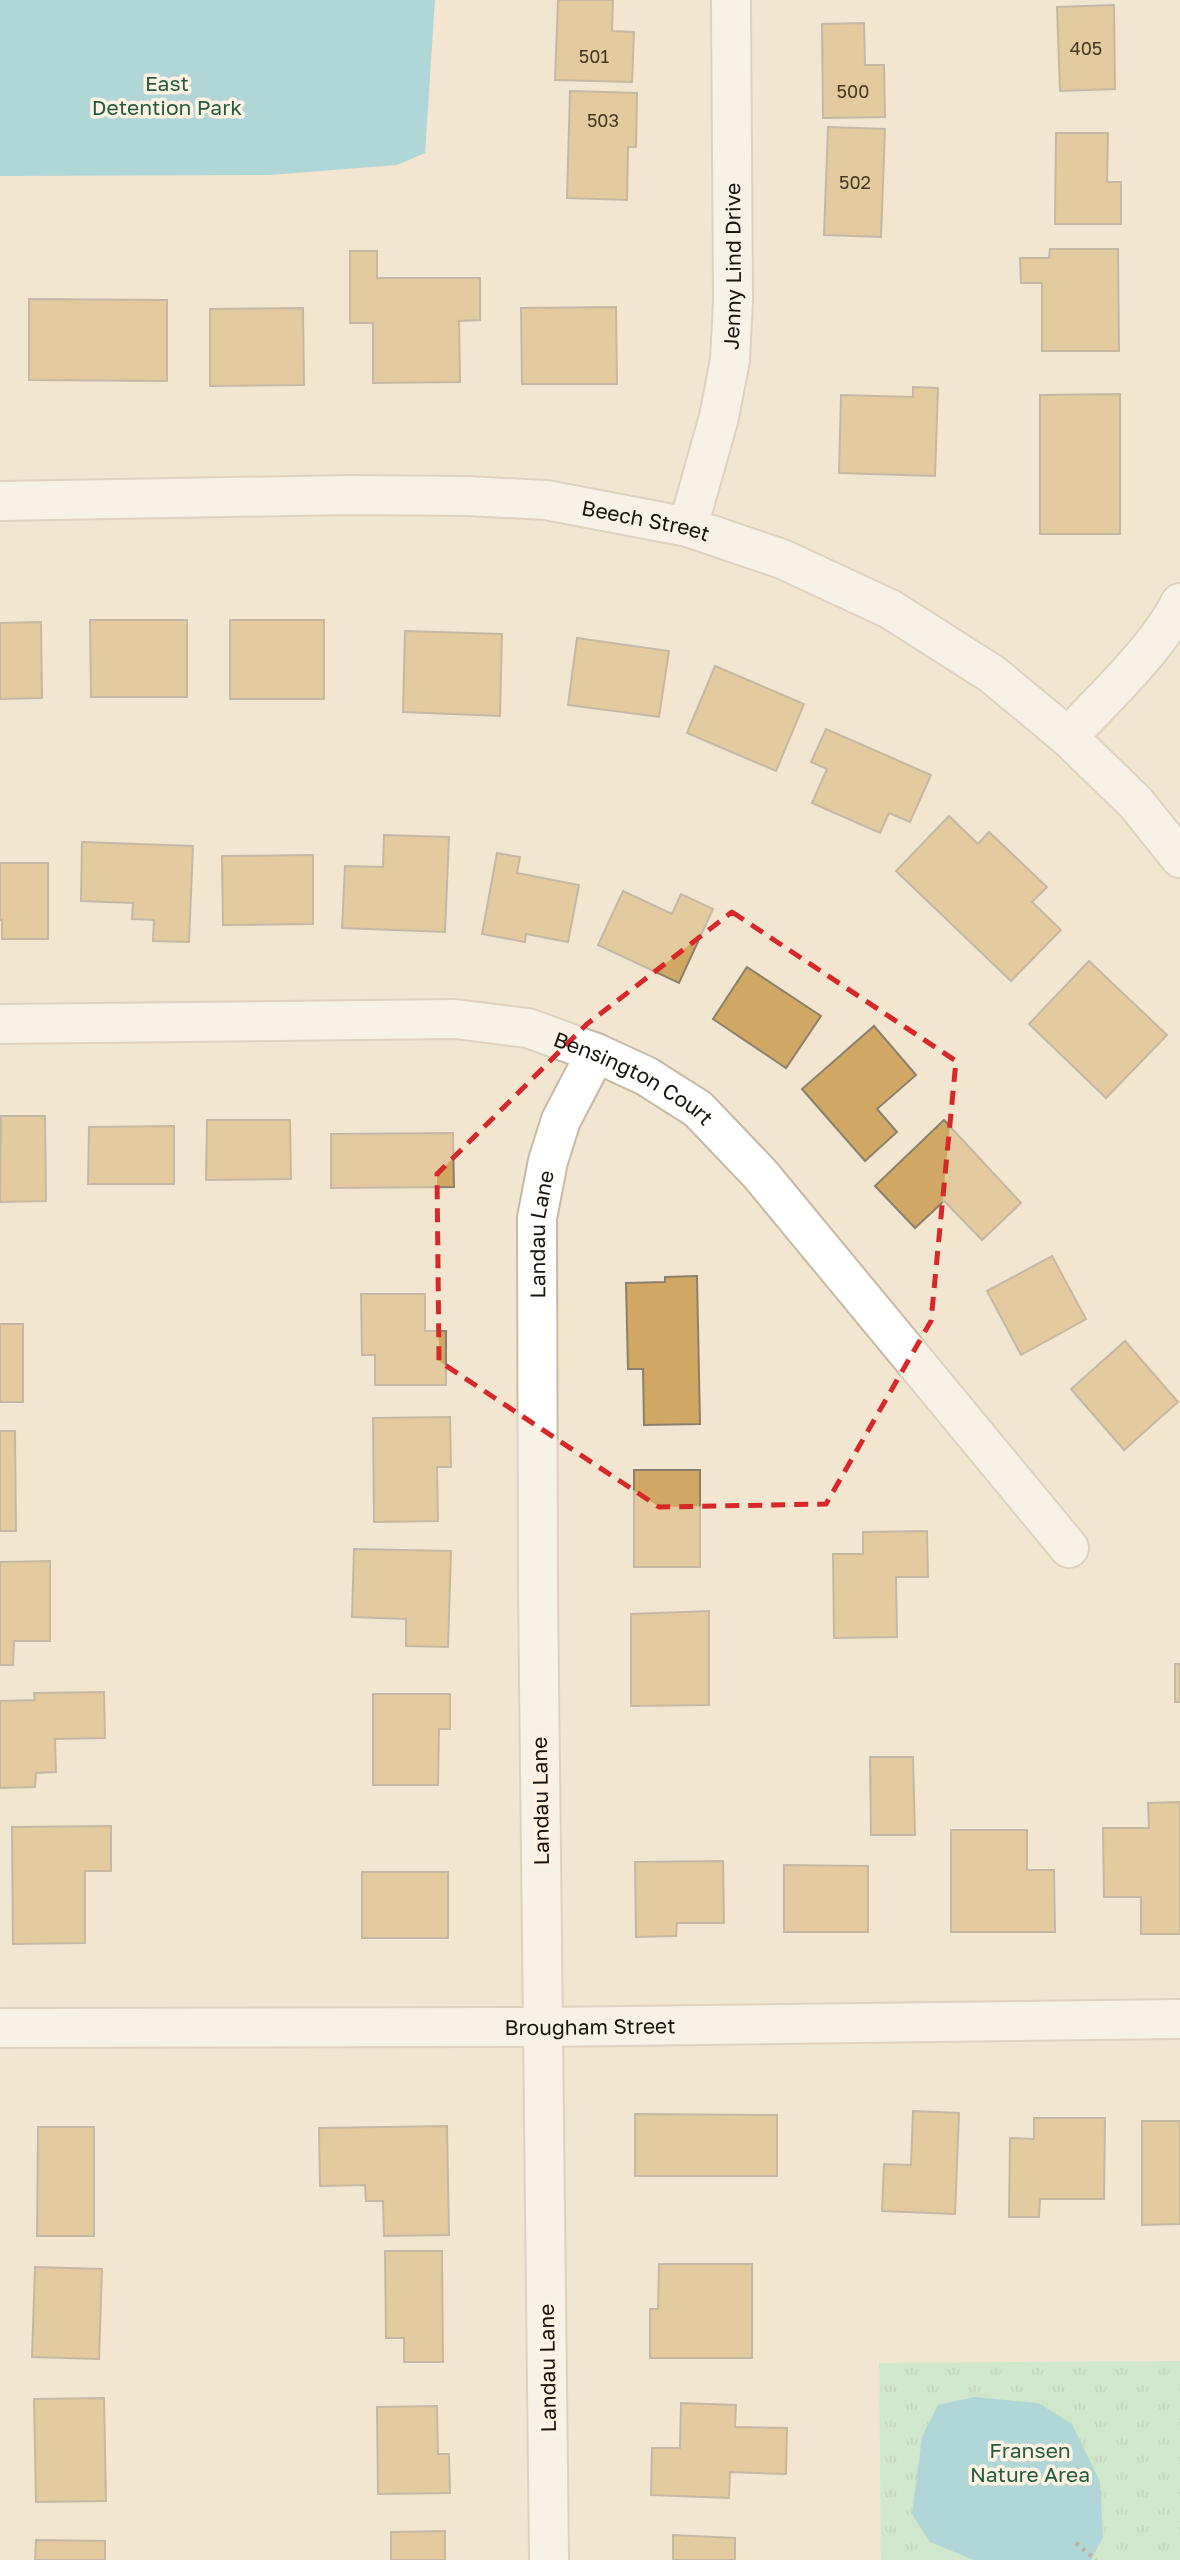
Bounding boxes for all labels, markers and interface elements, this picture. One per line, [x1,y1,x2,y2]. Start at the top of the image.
house number: 405 [1070,37,1102,59]
house number: 501 [579,45,609,67]
park label: East Detention Park [92,70,242,120]
house number: 500 [837,80,869,102]
house number: 503 [587,109,619,131]
house number: 502 [839,171,871,193]
street label: Jenny Lind Drive [718,183,746,351]
street label: Beech Street [580,494,713,547]
street label: Bensington Court [550,1026,719,1130]
street label: Landau Lane [524,1168,559,1299]
street label: Landau Lane [526,1736,554,1866]
street label: Brougham Street [504,2012,676,2040]
street label: Landau Lane [533,2303,561,2433]
park label: Fransen Nature Area [970,2437,1090,2487]

